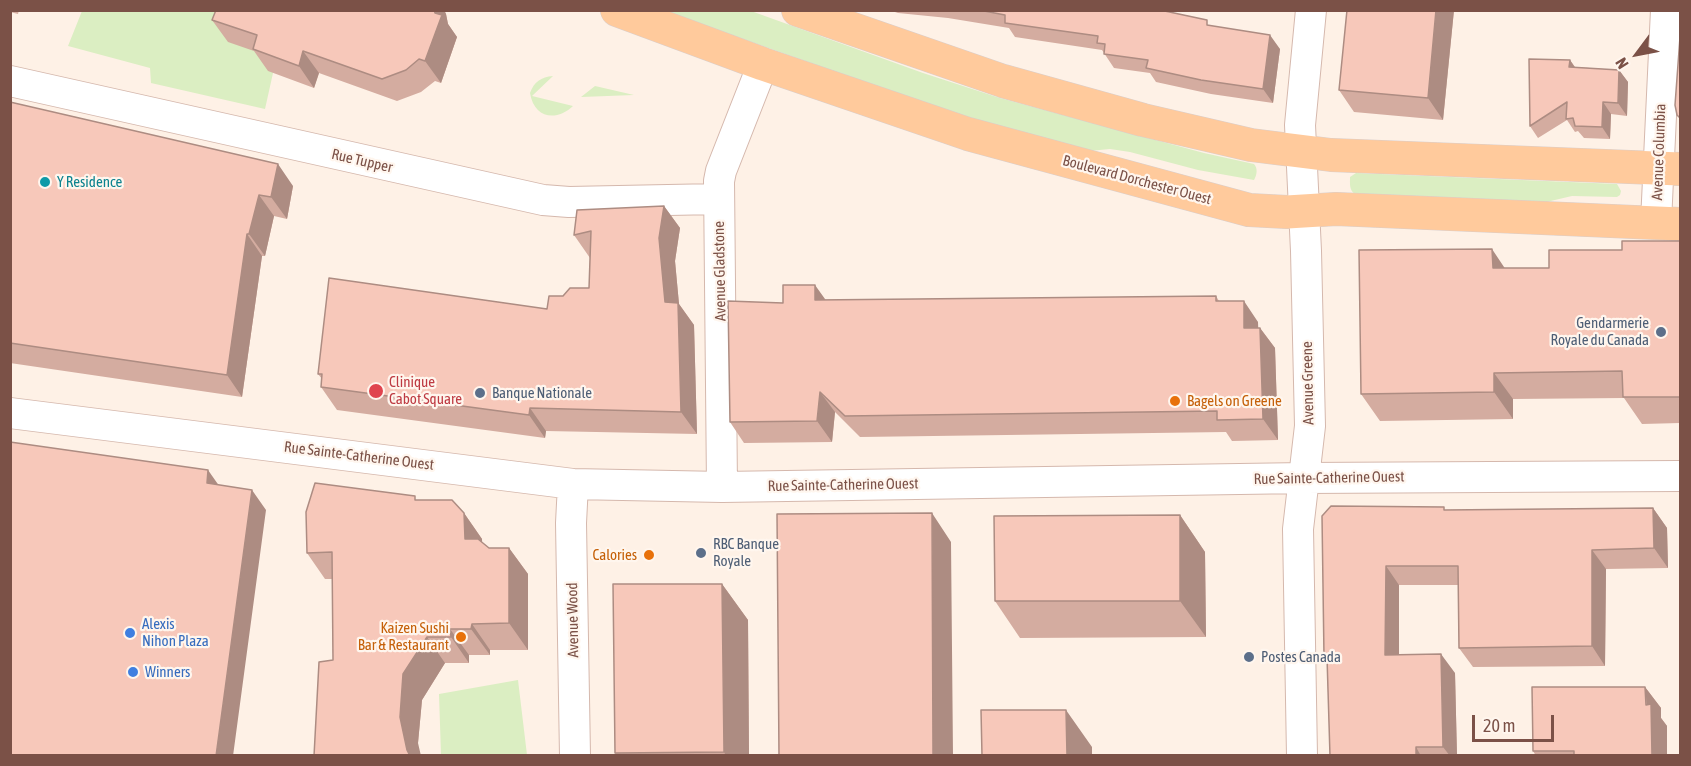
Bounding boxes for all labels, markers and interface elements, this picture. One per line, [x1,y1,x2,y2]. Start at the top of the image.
north arrow [1607,24,1667,84]
text: N [1612,55,1632,72]
street label: Avenue Columbia [1648,103,1670,201]
street label: Rue Tupper [330,145,394,177]
street label: Boulevard Dorchester Ouest [1061,151,1213,209]
place label: Y Residence [57,173,122,191]
marker: Y Residence [38,175,52,189]
street label: Avenue Gladstone [710,221,730,321]
place label: Gendarmerie Royale du Canada [1550,314,1649,349]
marker: Gendarmerie Royale du Canada [1654,325,1668,339]
street label: Avenue Greene [1298,341,1318,425]
place label: Clinique Cabot Square [389,373,462,408]
marker: Clinique Cabot Square [367,382,385,400]
place label: Banque Nationale [492,384,592,402]
marker: Banque Nationale [473,386,487,400]
place label: Bagels on Greene [1187,392,1282,410]
marker: Bagels on Greene [1168,394,1182,408]
street label: Rue Sainte-Catherine Ouest [283,438,435,474]
street label: Rue Sainte-Catherine Ouest [1253,468,1405,488]
street label: Rue Sainte-Catherine Ouest [767,475,919,495]
place label: RBC Banque Royale [713,535,779,570]
place label: Calories [592,546,637,564]
marker: RBC Banque Royale [694,546,708,560]
marker: Calories [642,548,656,562]
street label: Avenue Wood [563,582,583,658]
place label: Alexis Nihon Plaza [142,615,209,650]
place label: Kaizen Sushi Bar & Restaurant [358,619,449,654]
marker: Alexis Nihon Plaza [123,626,137,640]
marker: Kaizen Sushi Bar & Restaurant [454,630,468,644]
place label: Postes Canada [1261,648,1341,666]
marker: Postes Canada [1242,650,1256,664]
place label: Winners [145,663,190,681]
marker: Winners [126,665,140,679]
scale bar [1475,703,1558,741]
text: 20 m [1483,715,1515,736]

